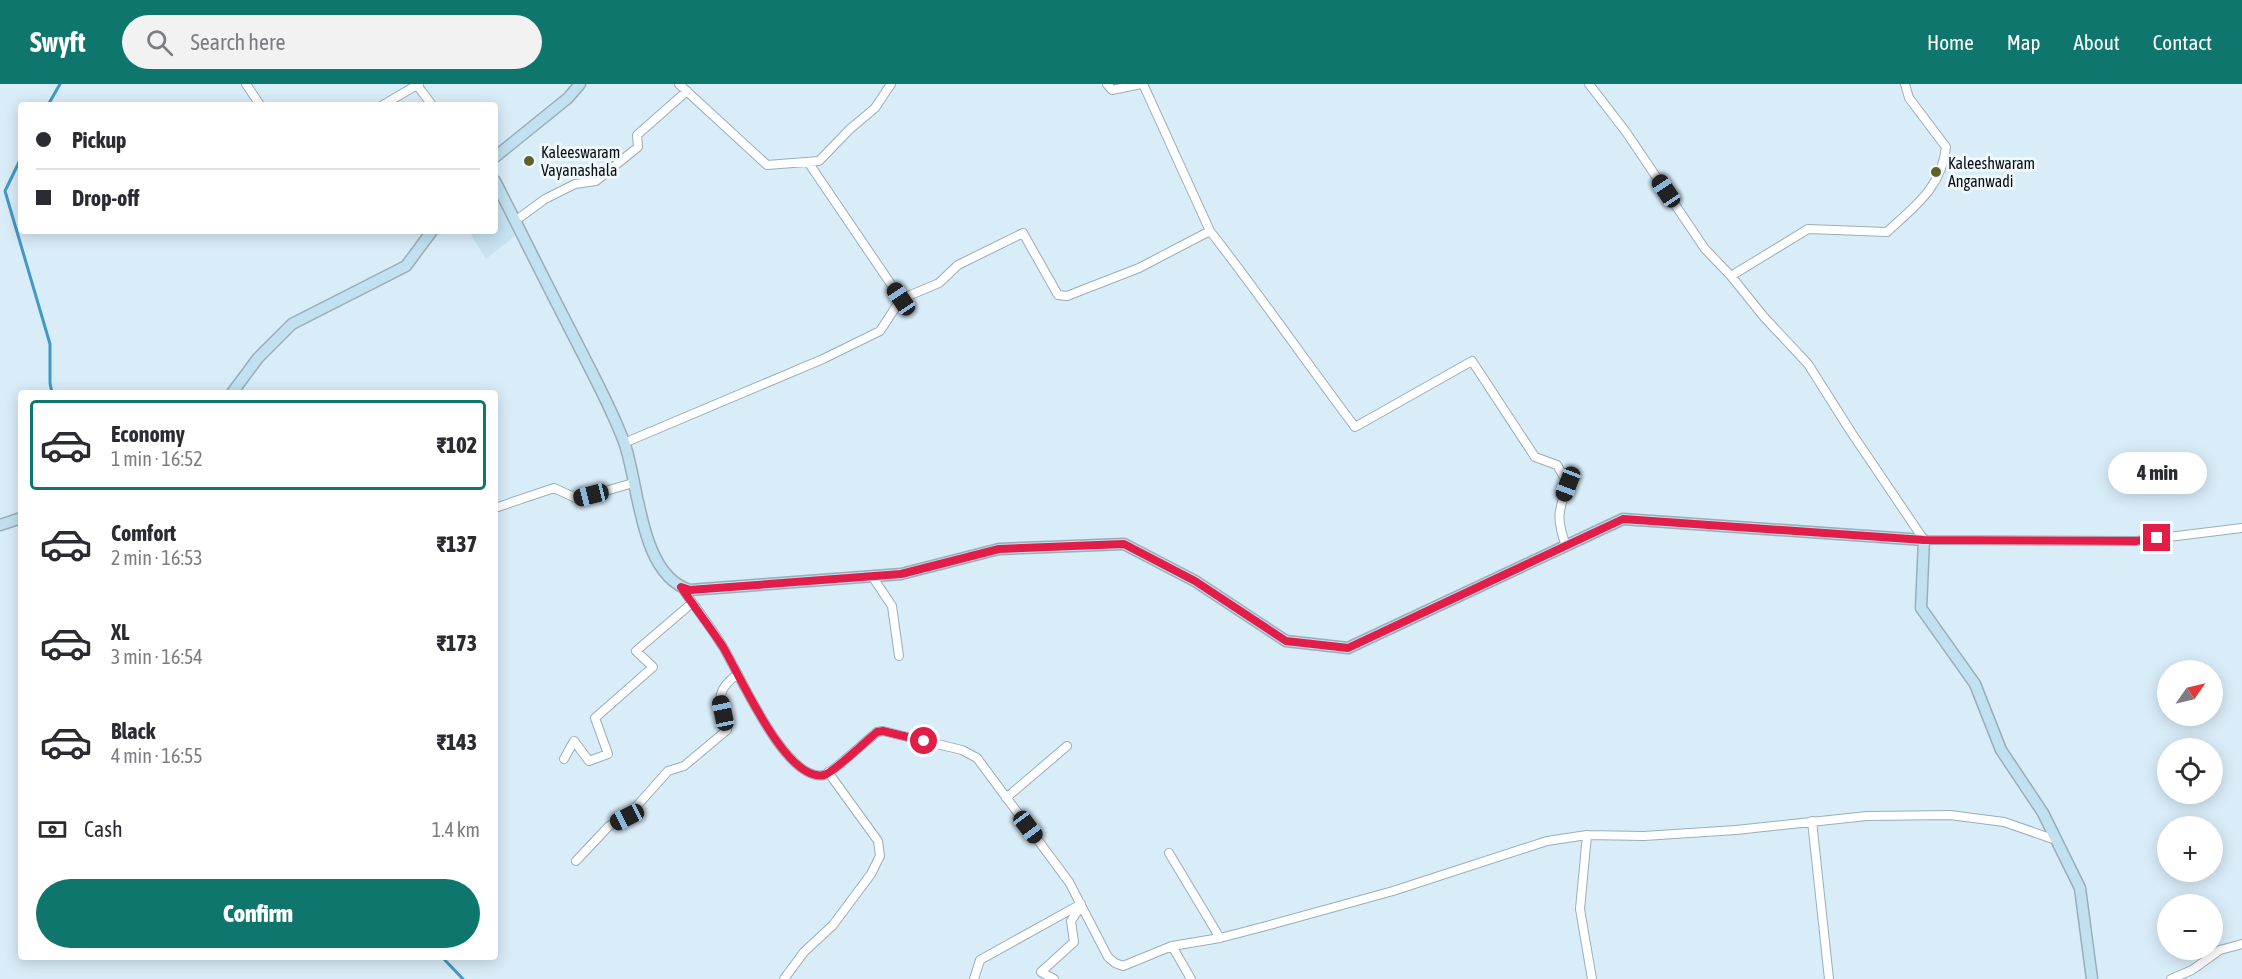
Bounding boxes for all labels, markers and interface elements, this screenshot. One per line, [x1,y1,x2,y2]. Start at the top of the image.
search box [122,15,542,69]
text: Swyft [30,26,86,58]
icon: search [143,26,176,59]
text: Search here [191,29,285,55]
text: Home [1927,30,1974,54]
text: Map [2007,30,2041,54]
text: About [2074,30,2120,54]
text: Contact [2153,30,2212,54]
text: Pickup [72,127,127,153]
place label: Kaleeswaram Vayanashala [541,143,620,180]
marker: Kaleeswaram Vayanashala [522,154,536,168]
place label: Kaleeshwaram Anganwadi [1948,154,2035,191]
marker: Kaleeshwaram Anganwadi [1929,165,1943,179]
car [1648,171,1684,211]
text: Drop-off [72,185,139,211]
car [883,279,919,319]
icon: car [39,418,93,472]
text: Economy [111,421,185,447]
text: ₹102 [437,432,477,458]
text: 1 min · 16:52 [111,447,203,470]
callout: 4 min [2108,451,2206,493]
text: 4 min [2137,461,2178,484]
car [1553,464,1583,504]
car [571,482,611,508]
icon: car [39,517,93,571]
text: Comfort [111,520,176,546]
route end [2143,524,2170,551]
text: ₹137 [437,531,477,557]
text: 2 min · 16:53 [111,546,203,569]
icon: car [39,616,93,670]
text: XL [111,619,129,645]
text: ₹173 [437,630,477,656]
text: 3 min · 16:54 [111,645,203,668]
north arrow [2157,660,2223,726]
map controls [2157,660,2223,960]
car [710,694,736,732]
icon: car [39,715,93,769]
text: Black [111,718,155,744]
route start [910,727,937,754]
text: ₹143 [437,729,477,755]
button: locate [2157,738,2223,804]
text: 4 min · 16:55 [111,744,203,767]
car [607,801,647,833]
car [1010,807,1046,847]
icon: cash [36,813,69,846]
text: Cash [84,816,123,842]
button: + [2157,816,2223,882]
text: 1.4 km [432,818,480,841]
button: Confirm [36,879,480,948]
button: − [2157,894,2223,960]

